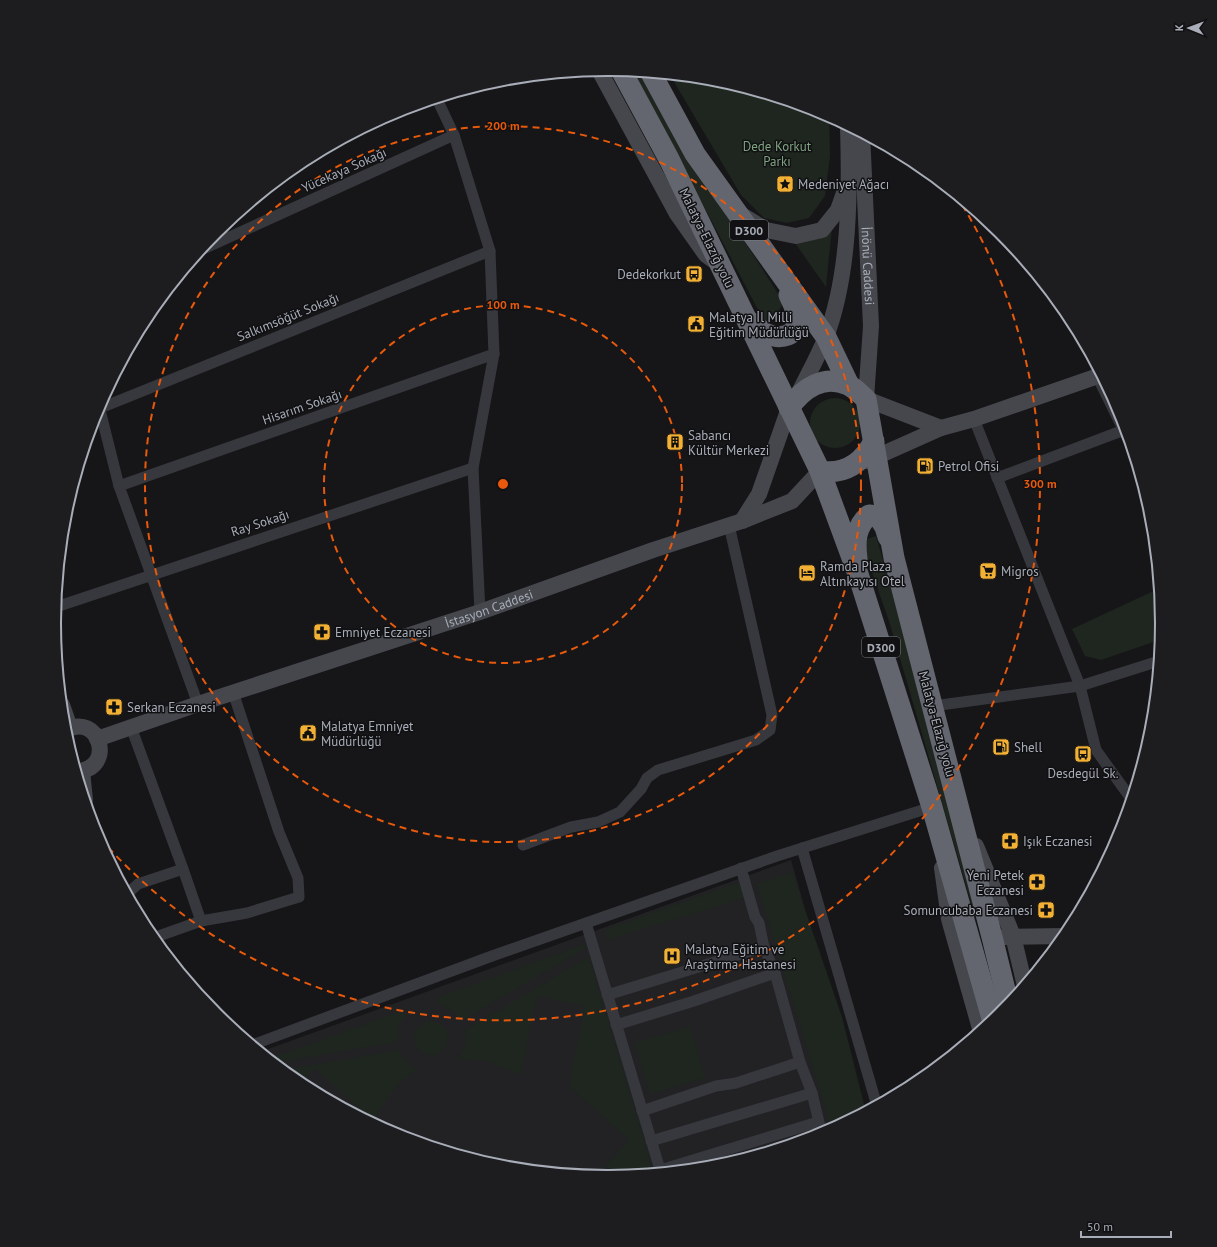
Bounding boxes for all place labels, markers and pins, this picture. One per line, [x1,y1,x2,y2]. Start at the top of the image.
place icon: Medeniyet Ağacı [775,174,795,194]
place label: Medeniyet Ağacı [798,176,889,193]
bus stop icon: Dedekorkut [684,264,704,284]
place label: Dedekorkut [617,266,682,283]
place label: Malatya İl Milli Eğitim Müdürlüğü [709,309,809,341]
public building icon: Malatya İl Milli Eğitim Müdürlüğü [686,314,706,334]
place label: Sabancı Kültür Merkezi [688,427,769,459]
building icon: Sabancı Kültür Merkezi [665,432,685,452]
fuel station icon: Petrol Ofisi [915,456,935,476]
place label: Petrol Ofisi [938,458,999,475]
centre of rings [496,477,510,491]
place label: Ramda Plaza Altınkayısı Otel [820,558,905,590]
supermarket icon: Migros [978,561,998,581]
hotel icon: Ramda Plaza Altınkayısı Otel [797,563,817,583]
place label: Migros [1001,563,1039,580]
pharmacy icon: Emniyet Eczanesi [312,622,332,642]
place label: Emniyet Eczanesi [335,624,431,641]
pharmacy icon: Serkan Eczanesi [104,697,124,717]
place label: Serkan Eczanesi [127,699,216,716]
place label: Malatya Emniyet Müdürlüğü [321,718,414,750]
public building icon: Malatya Emniyet Müdürlüğü [298,723,318,743]
fuel station icon: Shell [991,737,1011,757]
place label: Shell [1014,739,1042,756]
bus stop icon: Desdegül Sk. [1073,744,1093,764]
place label: Desdegül Sk. [1047,765,1119,782]
pharmacy icon: Işık Eczanesi [1000,831,1020,851]
place label: Işık Eczanesi [1023,833,1093,850]
place label: Yeni Petek Eczanesi [967,867,1025,899]
pharmacy icon: Yeni Petek Eczanesi [1027,872,1047,892]
pharmacy icon: Somuncubaba Eczanesi [1036,900,1056,920]
place label: Somuncubaba Eczanesi [904,902,1033,919]
place label: Malatya Eğitim ve Araştırma Hastanesi [685,941,796,973]
hospital icon: Malatya Eğitim ve Araştırma Hastanesi [662,946,682,966]

